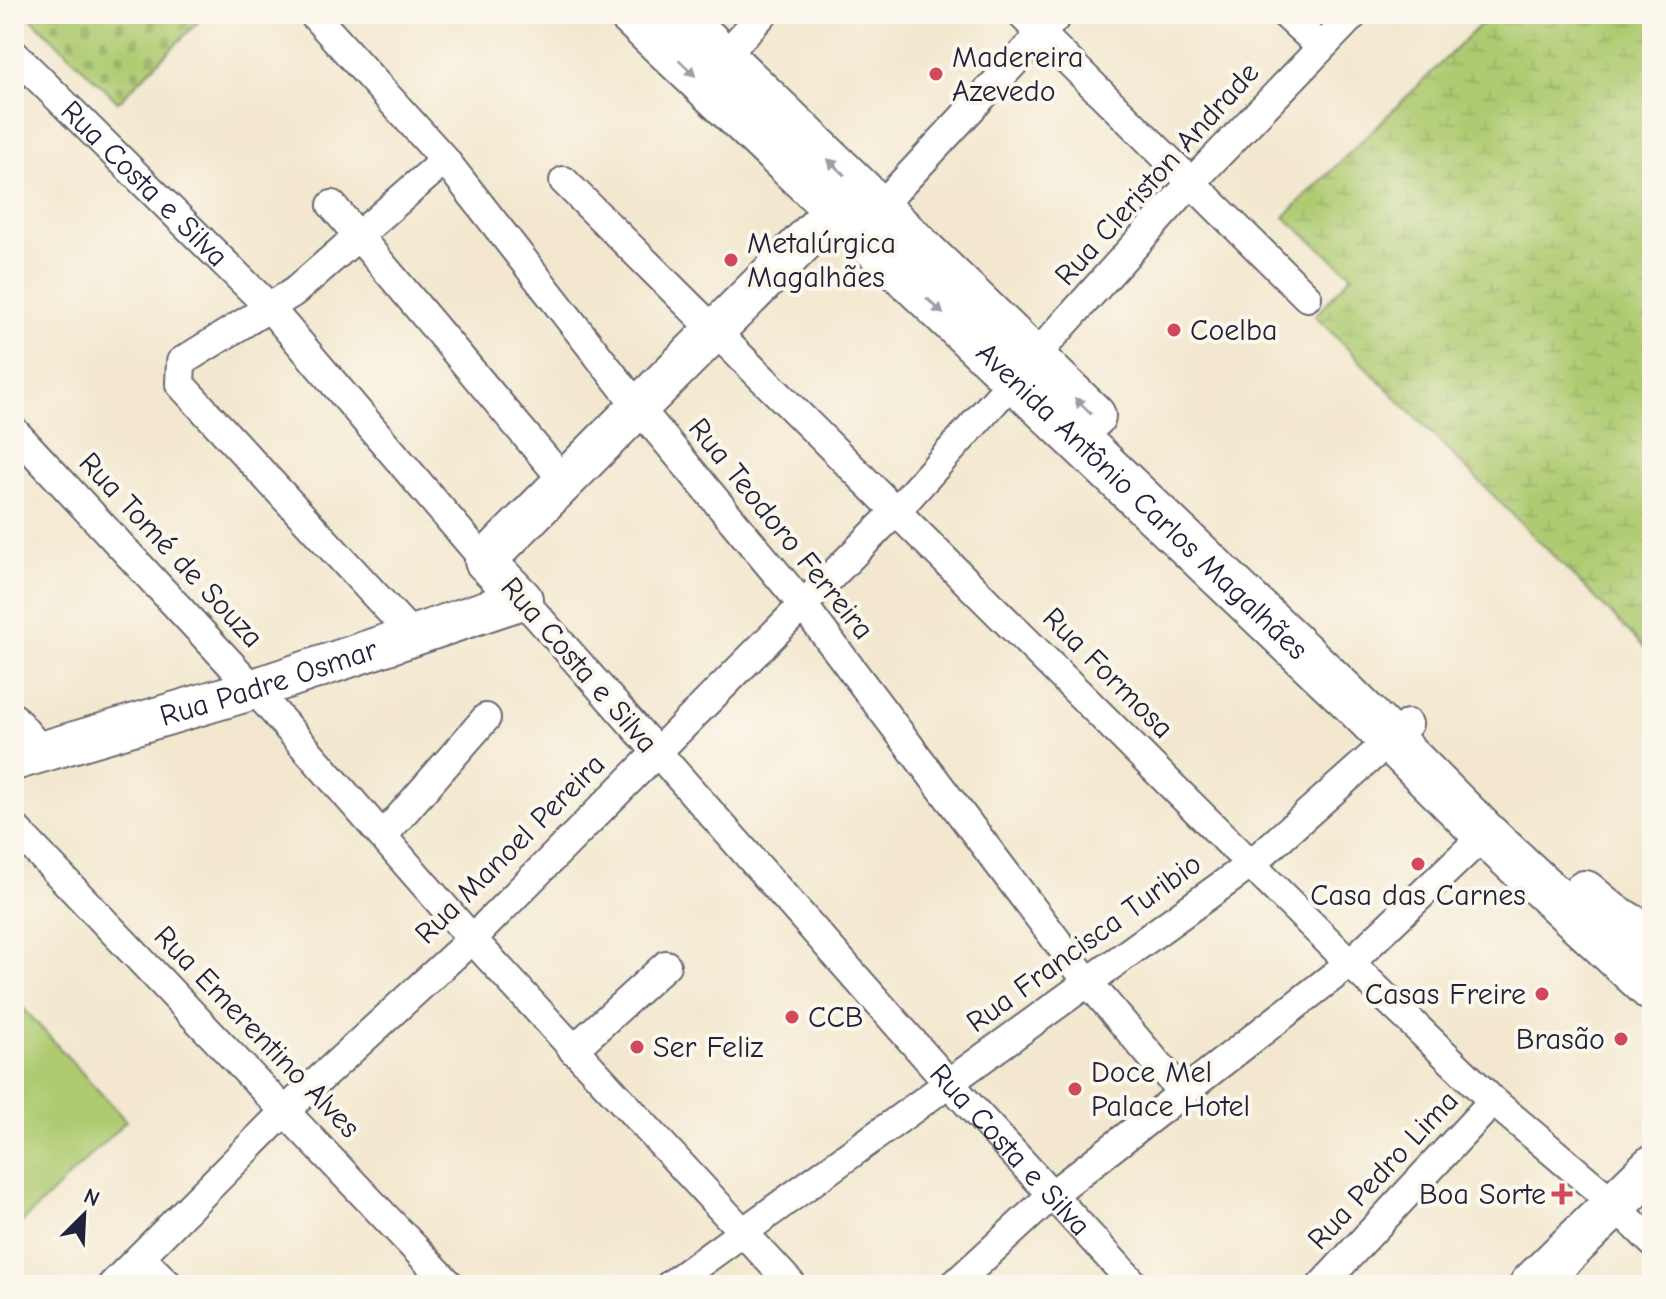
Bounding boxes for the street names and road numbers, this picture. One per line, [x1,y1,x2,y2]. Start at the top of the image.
street label: Rua Cleriston Andrade [1048,55,1266,293]
street label: Rua Costa e Silva [54,93,235,274]
street label: Avenida Antônio Carlos Magalhães [969,335,1315,667]
street label: Rua Teodoro Ferreira [681,411,881,647]
street label: Rua Tomé de Souza [72,445,270,655]
street label: Rua Costa e Silva [493,570,665,760]
street label: Rua Formosa [1035,600,1181,746]
street label: Rua Padre Osmar [156,631,382,733]
street label: Rua Manoel Pereira [408,747,612,951]
street label: Rua Francisca Turibio [960,846,1208,1040]
street label: Rua Emerentino Alves [147,919,367,1145]
street label: Rua Costa e Silva [923,1056,1098,1243]
street label: Rua Pedro Lima [1300,1083,1466,1257]

